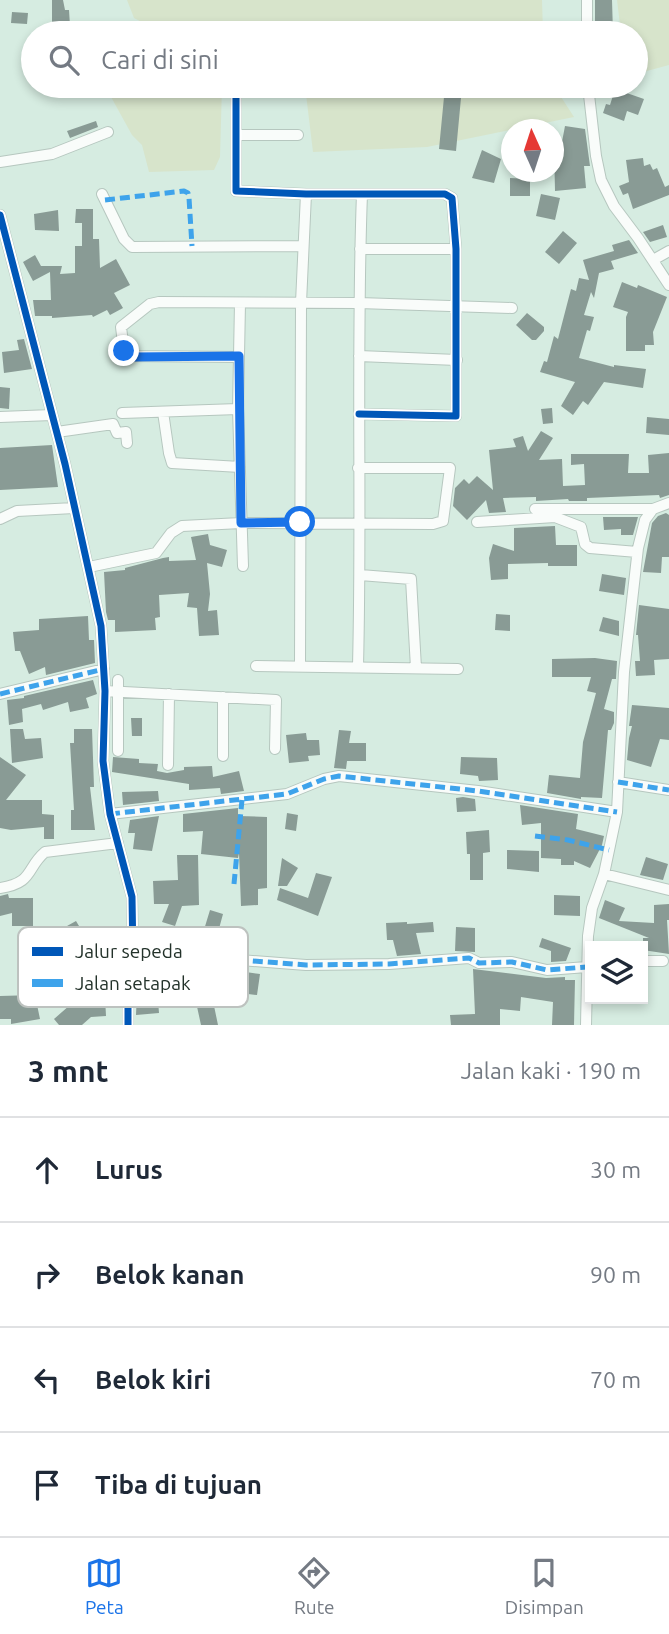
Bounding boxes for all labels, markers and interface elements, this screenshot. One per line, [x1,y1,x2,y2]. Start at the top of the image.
search box [21,21,648,98]
icon: search [45,41,83,79]
text: Cari di sini [101,45,219,74]
north arrow [501,119,564,182]
route end [108,335,139,366]
route start [284,506,315,537]
legend [18,927,248,1007]
text: Jalur sepeda [75,940,183,962]
map controls [585,941,648,1004]
button: layers [585,941,648,1004]
text: Jalan setapak [75,972,191,994]
text: 3 mnt [28,1054,108,1088]
text: Jalan kaki · 190 m [461,1058,641,1083]
icon: ahead [28,1151,66,1189]
text: Lurus [95,1155,163,1184]
text: 30 m [590,1157,641,1182]
icon: right [28,1256,66,1294]
text: Belok kanan [95,1260,245,1289]
text: 90 m [590,1262,641,1287]
icon: left [28,1361,66,1399]
text: Belok kiri [95,1365,211,1394]
text: 70 m [590,1367,641,1392]
icon: arrive [28,1466,66,1504]
text: Tiba di tujuan [95,1470,262,1499]
tab: Peta [85,1554,124,1618]
tab: Rute [294,1554,335,1618]
tab: Disimpan [505,1554,584,1618]

